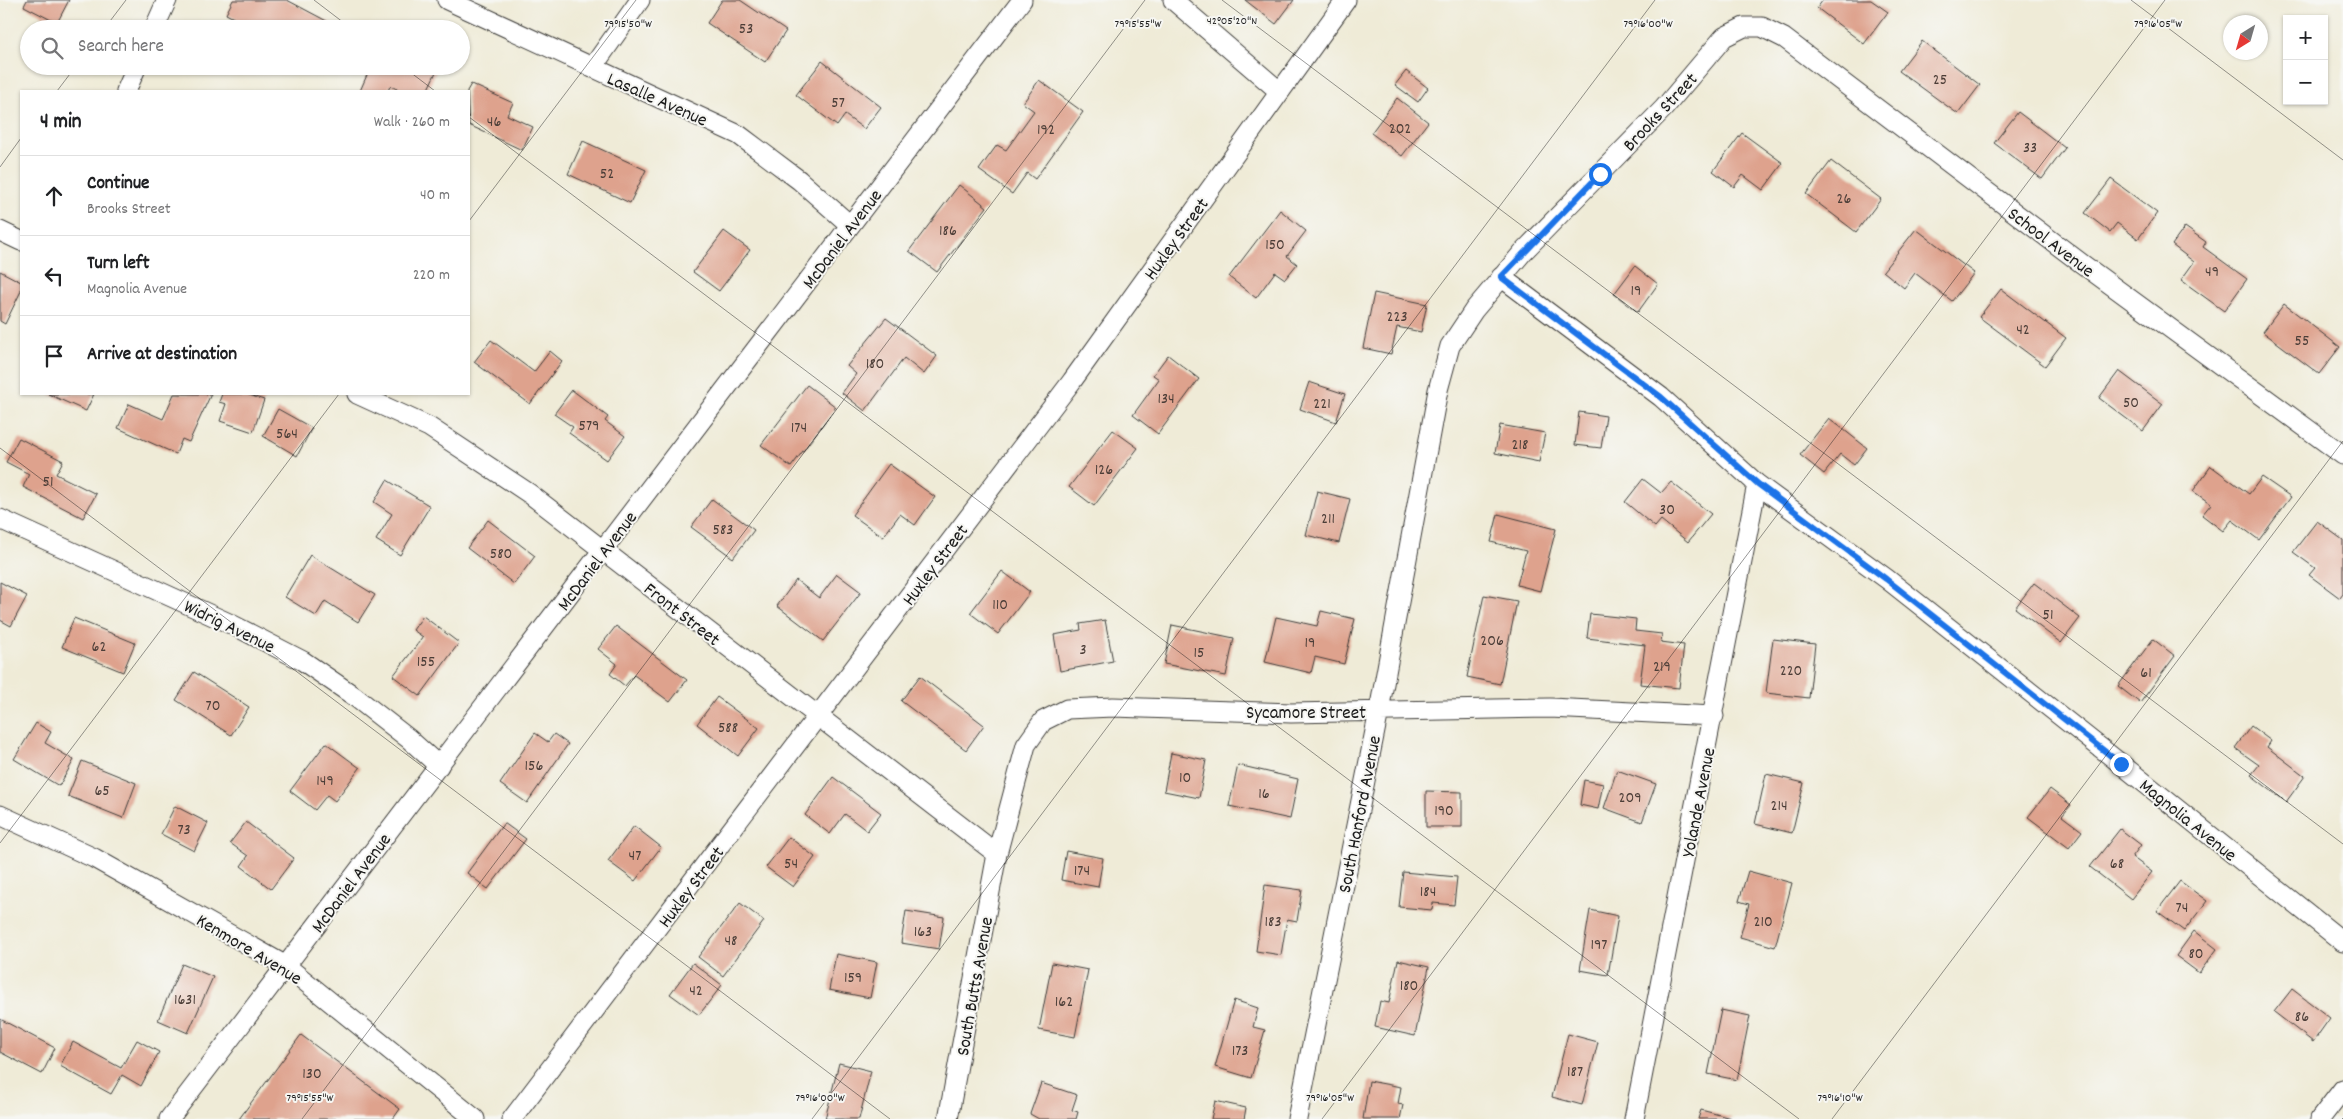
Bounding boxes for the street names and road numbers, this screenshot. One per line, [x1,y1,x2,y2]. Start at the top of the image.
street label: Lasalle Avenue [602,67,711,135]
street label: Brooks Street [1618,68,1705,159]
street label: McDaniel Avenue [797,184,890,296]
street label: Huxley Street [1139,193,1217,287]
street label: School Avenue [2001,202,2099,285]
street label: McDaniel Avenue [552,506,645,618]
street label: Huxley Street [897,520,976,613]
street label: Front Street [637,577,725,654]
street label: Widrig Avenue [178,594,279,662]
street label: Sycamore Street [1246,701,1366,728]
street label: South Hanford Avenue [1333,734,1390,896]
street label: Yolande Avenue [1677,745,1724,860]
street label: Magnolia Avenue [2132,774,2241,870]
street label: McDaniel Avenue [306,828,399,940]
street label: Huxley Street [653,842,732,935]
street label: Kenmore Avenue [190,909,306,993]
street label: South Butts Avenue [951,915,1002,1058]

